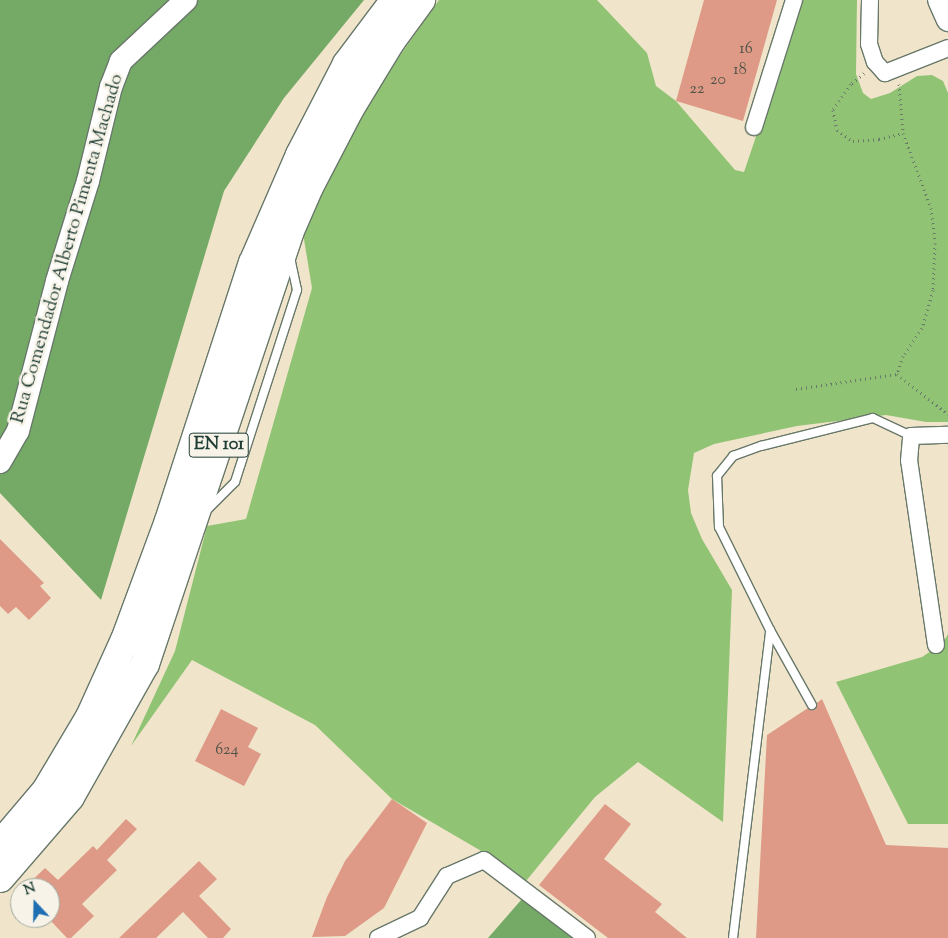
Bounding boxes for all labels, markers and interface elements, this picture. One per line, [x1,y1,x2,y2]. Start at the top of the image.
house number: 16 [739,40,753,60]
house number: 18 [733,61,747,81]
house number: 20 [710,71,726,91]
street label: Rua Comendador Alberto Pimenta Machado [7,72,129,426]
house number: 22 [690,80,704,100]
road number: EN 101 [188,430,250,460]
house number: 624 [215,741,239,761]
north arrow [10,878,60,928]
text: N [21,879,39,901]

